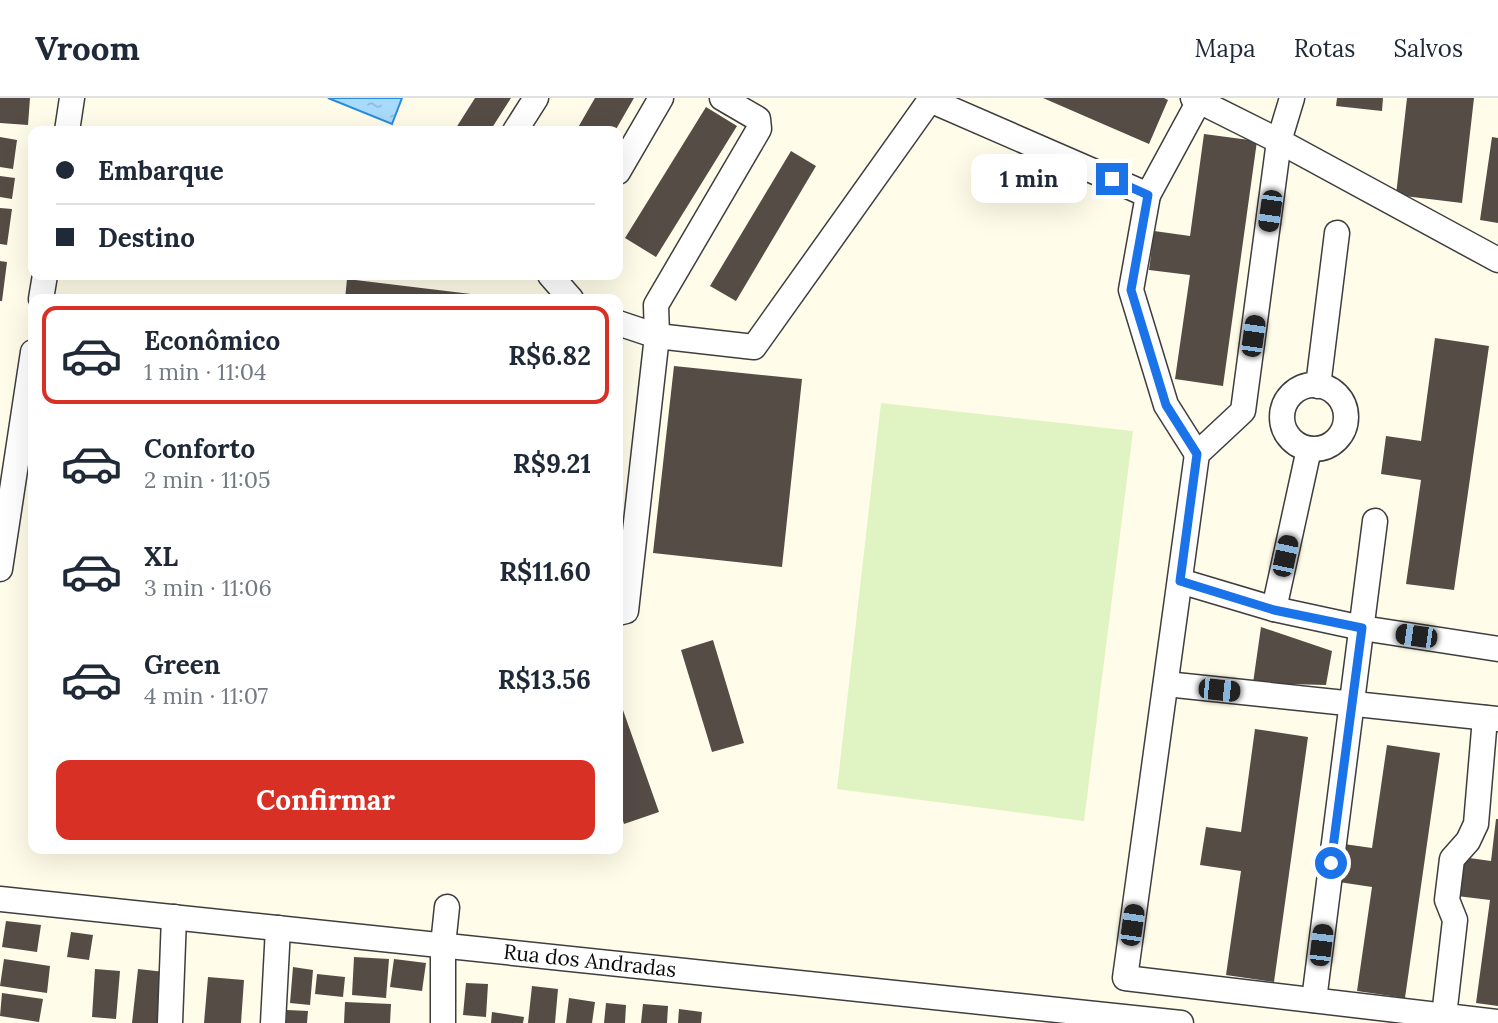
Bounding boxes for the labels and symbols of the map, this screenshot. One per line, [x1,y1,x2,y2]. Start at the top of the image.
callout: 1 min [972,154,1088,204]
route end [1096,163,1128,195]
car [1257,189,1284,233]
car [1240,314,1267,358]
car [1271,533,1300,579]
car [1394,623,1439,649]
car [1198,677,1241,703]
route start [1315,847,1347,879]
car [1119,903,1146,947]
car [1309,923,1334,967]
street label: Rua dos Andradas [502,938,678,983]

